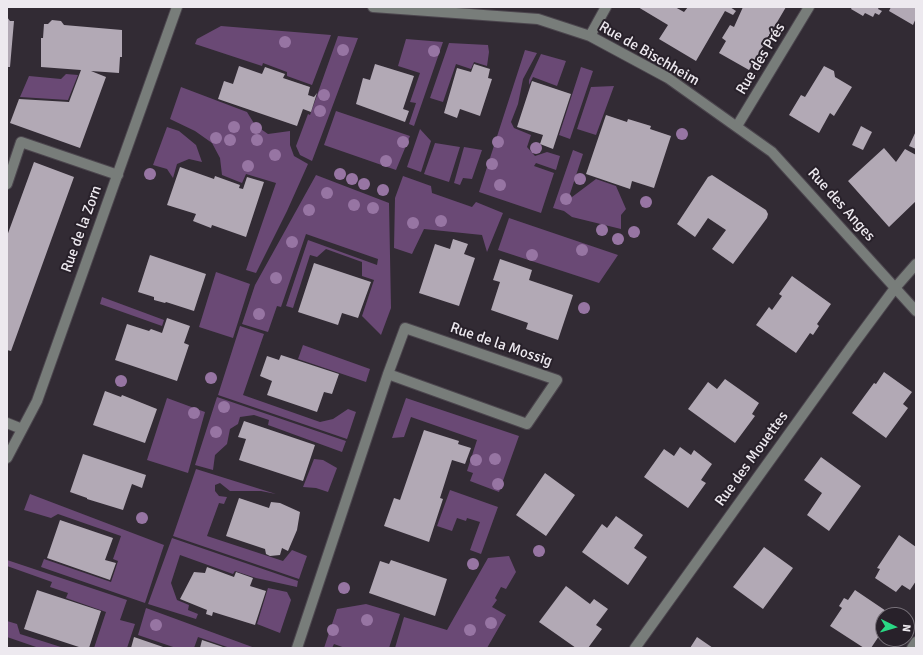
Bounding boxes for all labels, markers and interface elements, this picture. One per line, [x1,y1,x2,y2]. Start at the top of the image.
street label: Rue de Bischheim [596,18,702,90]
street label: Rue des Prés [733,20,789,98]
street label: Rue des Anges [803,165,879,245]
street label: Rue de la Zorn [58,183,106,275]
street label: Rue de la Mossig [448,319,554,371]
street label: Rue des Mouettes [712,408,792,510]
north arrow [875,607,915,647]
text: N [900,624,913,632]

